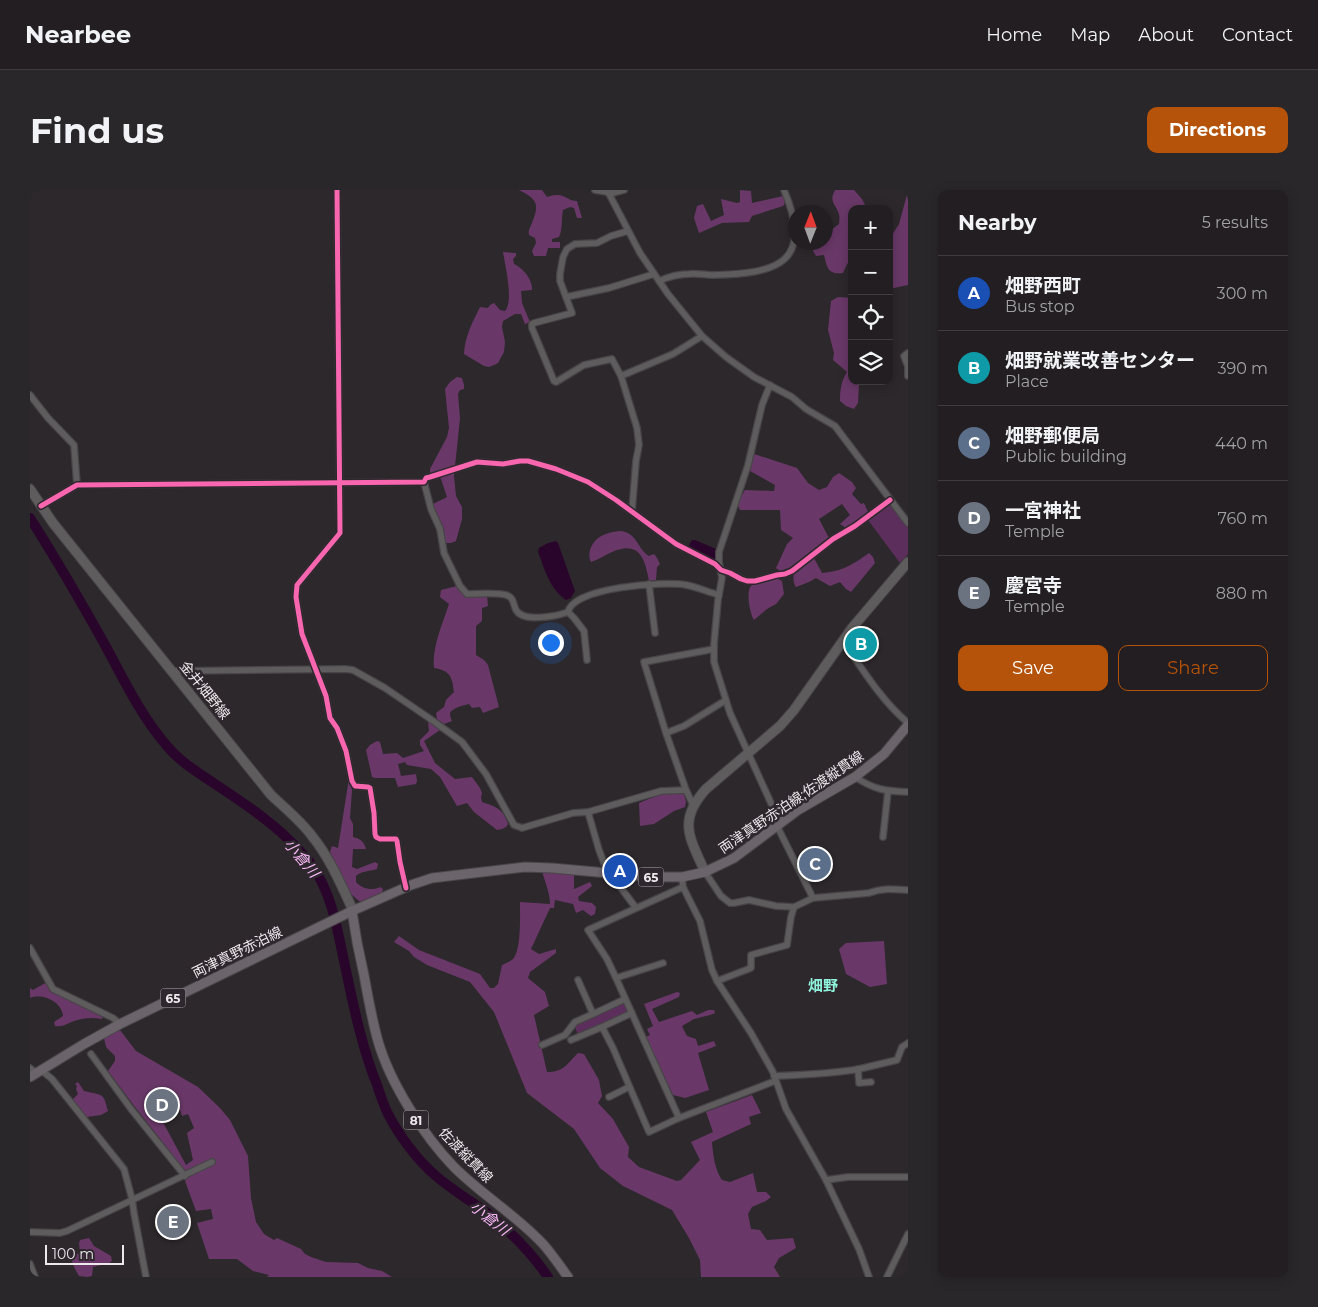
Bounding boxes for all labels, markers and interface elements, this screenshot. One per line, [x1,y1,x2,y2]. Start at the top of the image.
text: Nearbee [25,20,131,49]
text: Home [986,24,1042,46]
text: Map [1070,24,1110,46]
text: About [1138,24,1194,46]
text: Contact [1222,24,1293,46]
button: Directions [1147,107,1288,153]
text: Find us [30,109,164,152]
north arrow [788,205,833,250]
map controls [848,205,893,385]
button: + [848,205,893,250]
text: Nearby [958,210,1037,235]
text: 5 results [1202,213,1268,232]
button: − [848,250,893,295]
text: 畑野西町 [1005,274,1081,297]
text: A [968,284,980,303]
text: 300 m [1217,284,1268,303]
button: locate [848,295,893,340]
text: Bus stop [1005,297,1075,316]
button: layers [848,340,893,385]
text: 畑野就業改善センター [1005,349,1195,372]
text: B [968,359,980,378]
text: 390 m [1217,359,1268,378]
text: Place [1005,372,1049,391]
text: 畑野郵便局 [1005,424,1100,447]
text: C [968,434,980,453]
text: 440 m [1215,434,1268,453]
text: Public building [1005,447,1127,466]
text: 一宮神社 [1005,499,1081,522]
text: D [967,509,981,528]
text: 760 m [1217,509,1268,528]
text: Temple [1005,522,1065,541]
text: 慶宮寺 [1005,574,1062,597]
text: E [969,584,979,603]
text: 880 m [1216,584,1268,603]
text: Temple [1005,597,1065,616]
pin: B [845,625,877,663]
your location [538,630,564,656]
button: Save [958,645,1108,691]
button: Share [1118,645,1268,691]
street label: 金井畑野線 [176,657,234,723]
street label: 両津真野赤泊線;佐渡縦貫線 [715,747,867,857]
water label: 小倉川 [280,835,325,883]
pin: C [799,845,831,883]
pin: A [604,852,636,890]
road number: 65 [638,868,664,886]
street label: 両津真野赤泊線 [189,922,285,982]
district label: 畑野 [808,976,838,995]
road number: 65 [160,988,186,1008]
pin: D [146,1086,178,1124]
road number: 81 [404,1110,428,1130]
street label: 佐渡縦貫線 [435,1124,497,1186]
water label: 小倉川 [466,1197,515,1241]
pin: E [157,1203,189,1241]
scale bar [45,1242,124,1265]
text: 100 m [52,1245,94,1263]

